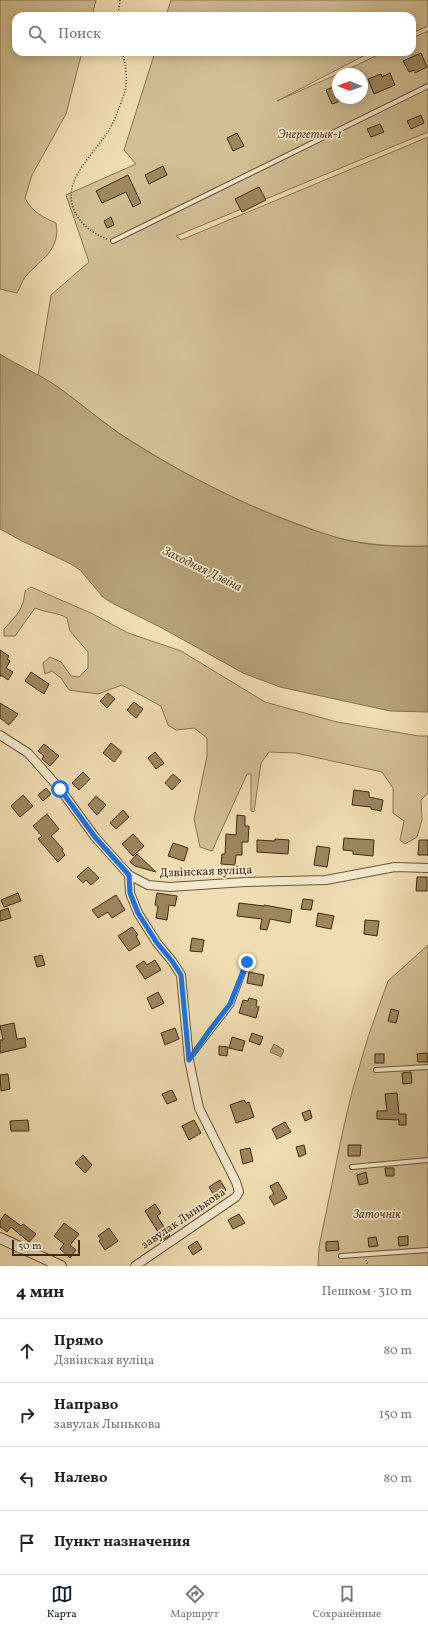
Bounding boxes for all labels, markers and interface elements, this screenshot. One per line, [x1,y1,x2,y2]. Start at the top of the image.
search box [12,12,416,56]
icon: search [26,23,48,45]
text: Поиск [58,24,101,45]
north arrow [332,68,368,104]
park label: Энергетык-1 [278,127,342,143]
water label: Заходняя Дзвіна [158,542,245,597]
route start [51,780,69,798]
street label: Дзвінская вуліца [159,862,253,882]
route end [238,953,256,971]
street label: завулак Лынькова [138,1185,229,1253]
park label: Заточнік [352,1207,401,1223]
scale bar [12,1238,80,1257]
text: 50 m [18,1239,42,1254]
text: 4 мин [16,1281,64,1304]
text: Пешком · 310 m [322,1283,412,1301]
text: Прямо [54,1331,103,1352]
icon: ahead [16,1340,38,1362]
text: 80 m [383,1342,412,1360]
text: Дзвінская вуліца [54,1352,154,1370]
text: Направо [54,1395,118,1416]
icon: right [16,1404,38,1426]
text: 150 m [379,1406,412,1424]
text: завулак Лынькова [54,1416,161,1434]
icon: left [16,1468,38,1490]
text: Налево [54,1468,108,1489]
text: 80 m [383,1470,412,1488]
icon: arrive [16,1532,38,1554]
text: Пункт назначения [54,1532,190,1553]
tab: Карта [47,1583,77,1622]
tab: Маршрут [170,1583,219,1622]
tab: Сохранённые [313,1583,381,1622]

